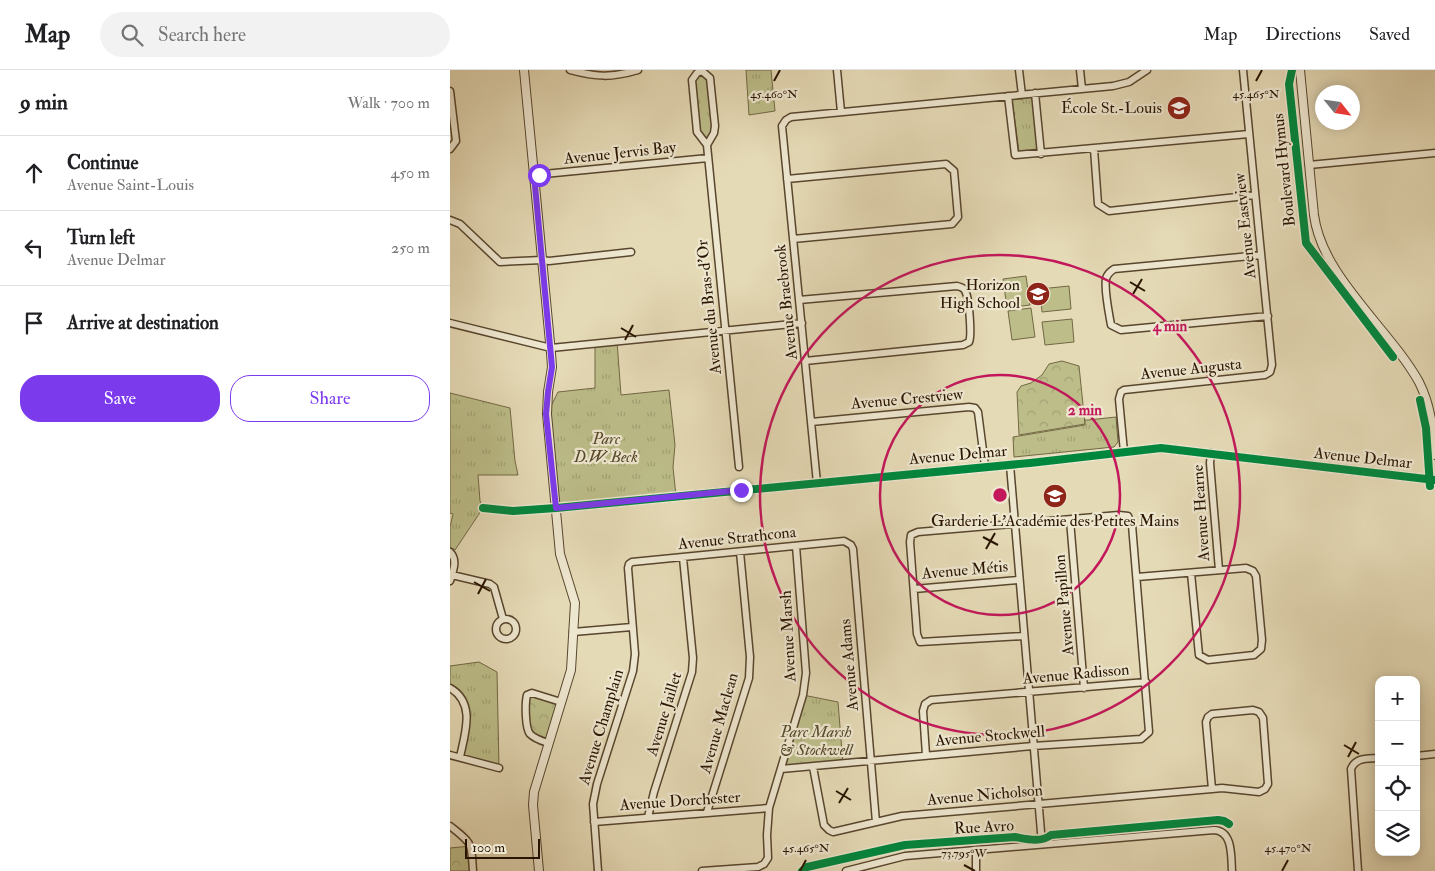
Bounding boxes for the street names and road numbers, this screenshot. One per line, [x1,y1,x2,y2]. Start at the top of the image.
street label: Boulevard Hymus [1268,112,1300,228]
street label: Avenue Jervis Bay [562,137,678,170]
street label: Avenue Eastview [1229,171,1261,281]
street label: Avenue du Bras-d'Or [692,239,726,376]
street label: Avenue Braebrook [770,243,802,362]
street label: Avenue Augusta [1138,354,1243,384]
street label: Avenue Crestview [849,384,965,414]
street label: Avenue Delmar [907,441,1008,469]
street label: Avenue Delmar [1312,443,1413,473]
street label: Avenue Hearne [1188,464,1214,563]
street label: Avenue Strathcona [676,522,798,554]
street label: Avenue Papillon [1050,553,1079,657]
street label: Avenue Métis [920,556,1009,584]
street label: Avenue Marsh [776,589,800,683]
street label: Avenue Adams [835,618,863,713]
street label: Avenue Radisson [1021,659,1130,689]
street label: Avenue Champlain [574,667,629,789]
street label: Avenue Jaillet [641,670,687,760]
street label: Avenue Maclean [695,670,743,777]
street label: Avenue Stockwell [933,721,1046,751]
street label: Avenue Nicholson [925,780,1044,810]
street label: Avenue Dorchester [618,787,741,815]
street label: Rue Avro [954,815,1015,839]

